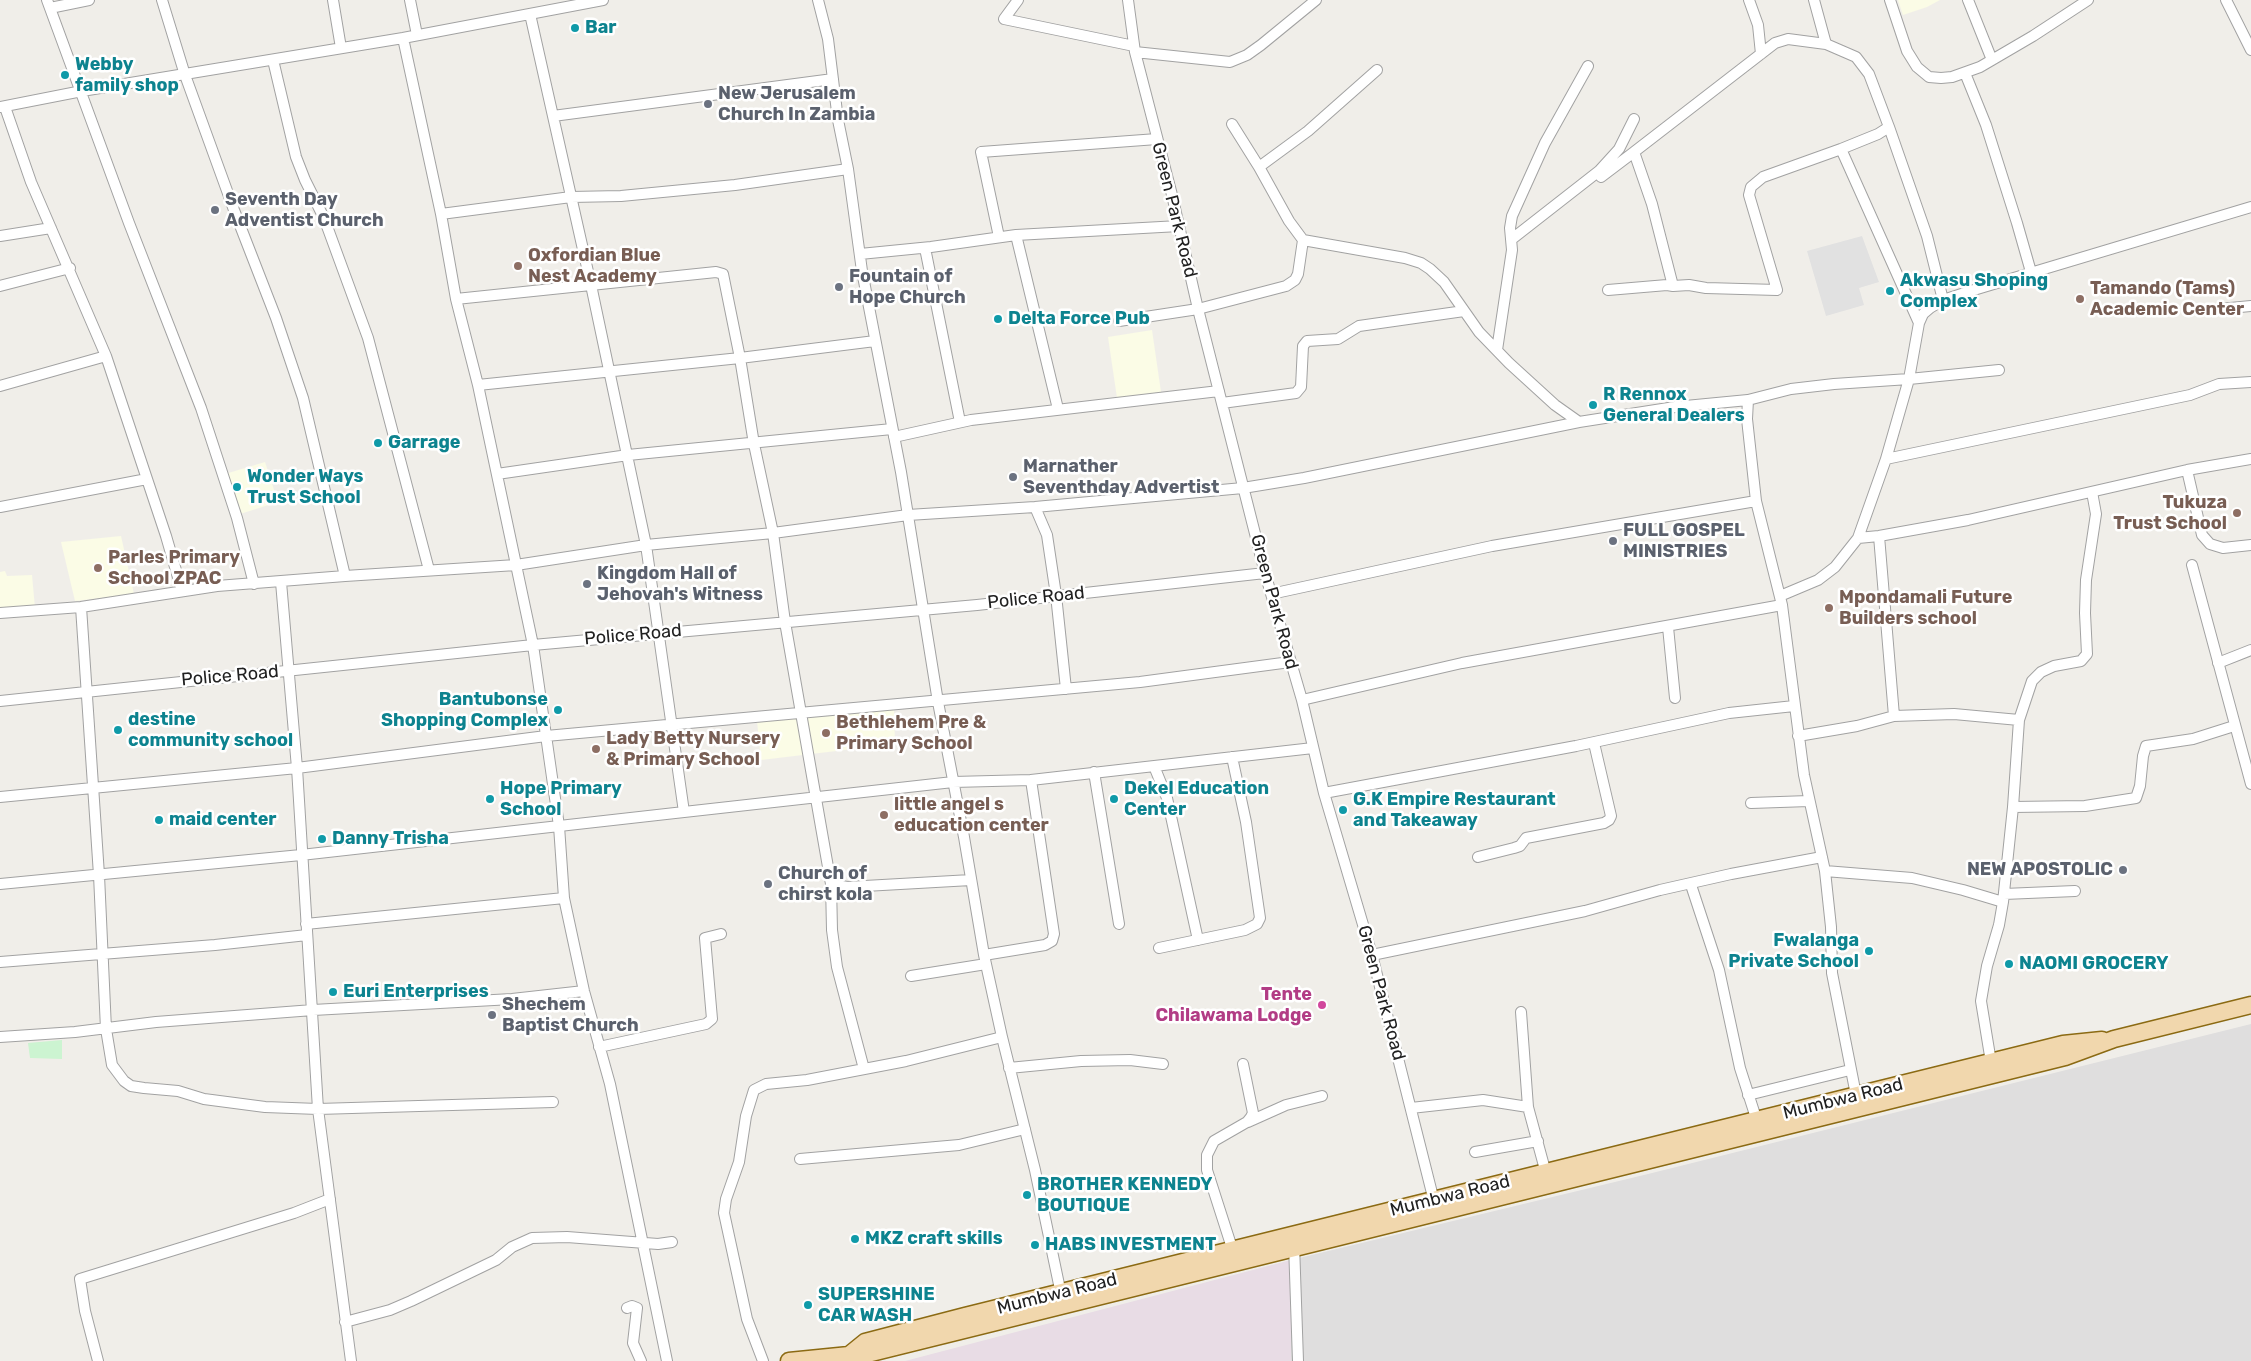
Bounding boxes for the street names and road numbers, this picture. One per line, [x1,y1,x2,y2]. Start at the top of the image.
street label: Green Park Road [1147,140,1201,280]
street label: Green Park Road [1246,532,1302,672]
street label: Police Road [986,582,1086,614]
street label: Police Road [583,620,683,650]
street label: Police Road [180,661,280,691]
street label: Green Park Road [1353,923,1409,1063]
street label: Mumbwa Road [1781,1074,1905,1124]
street label: Mumbwa Road [1388,1171,1512,1221]
street label: Mumbwa Road [995,1269,1119,1319]

